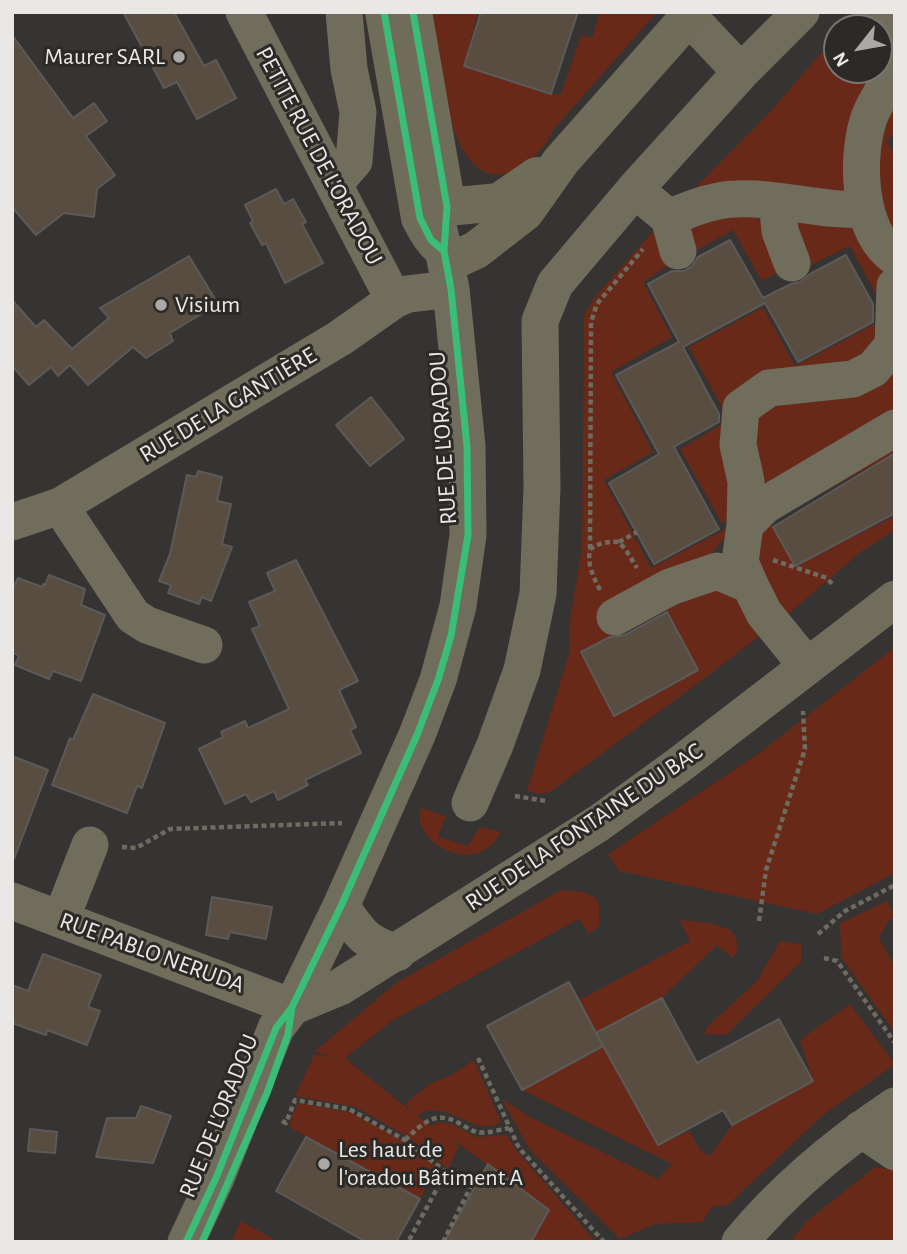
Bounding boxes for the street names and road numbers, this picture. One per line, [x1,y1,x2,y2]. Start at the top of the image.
street label: PETITE RUE DE L'ORADOU [249,42,389,270]
street label: RUE DE LA GANTIÈRE [134,341,322,469]
street label: RUE DE L'ORADOU [423,350,463,526]
street label: RUE DE LA FONTAINE DU BAC [460,737,708,917]
street label: RUE PABLO NERUDA [56,906,248,1000]
street label: RUE DE L'ORADOU [173,1030,265,1202]

